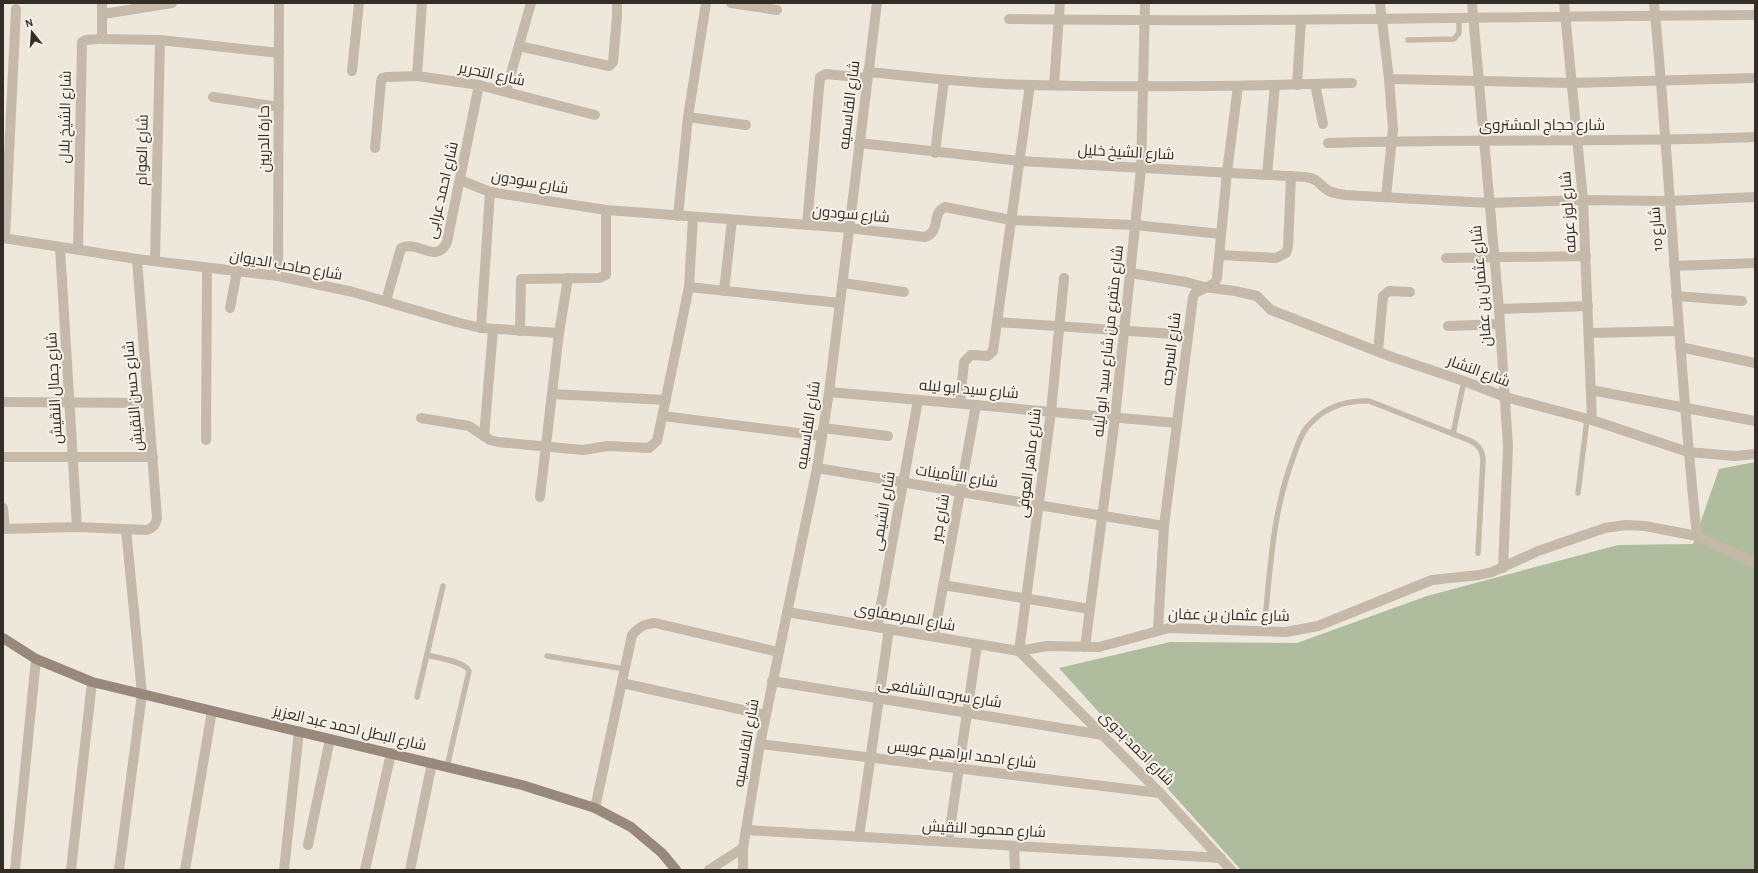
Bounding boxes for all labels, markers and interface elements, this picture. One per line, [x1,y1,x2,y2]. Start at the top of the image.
north arrow [12,12,52,52]
text: N [24,17,34,29]
street label: شارع التحرير [456,59,527,92]
street label: شارع القاسميه [836,60,865,151]
street label: شارع الشيخ بلال [56,70,77,164]
street label: حارة الدربين [257,106,274,172]
street label: شارع العوام [133,114,154,186]
street label: شارع حجاج المشتروى [1479,117,1605,136]
street label: شارع احمد عرابى [423,140,464,241]
street label: شارع الشيخ خليل [1077,141,1175,166]
street label: شارع سودون [490,167,570,200]
street label: شارع لوز عرفه [1557,170,1582,253]
street label: شارع سودون [811,203,891,228]
street label: شارع 10 [1646,206,1669,252]
street label: شارع عثمان بن عفان [1468,224,1497,347]
street label: شارع متفرع من شارع سيد ابو ليله [1090,244,1129,438]
street label: شارع صاحب الديوان [228,247,344,286]
street label: شارع السرجه [1159,311,1186,387]
street label: شارع جمال النقيش [43,331,68,444]
street label: شارع حسن النقيش [120,340,149,452]
street label: شارع النشار [1444,352,1512,393]
street label: شارع سيد ابو ليله [918,377,1019,404]
street label: شارع القاسميه [793,380,826,471]
street label: شارع ماهر العوفى [1014,407,1047,519]
street label: شارع التأمينات [914,460,1000,493]
street label: شارع الشيمى [868,470,901,552]
street label: شارع جبر [928,493,955,545]
street label: شارع المرصفاوى [853,600,957,637]
street label: شارع عثمان بن عفان [1168,606,1290,627]
street label: شارع سرجه الشافعى [877,675,1003,714]
street label: شارع القاسميه [730,698,765,789]
street label: شارع البطل احمد عبد العزيز [270,702,428,756]
street label: شارع احمد بدوى [1095,708,1177,790]
street label: شارع احمد ابراهيم عويس [886,737,1037,774]
street label: شارع محمود النقيش [922,818,1046,843]

